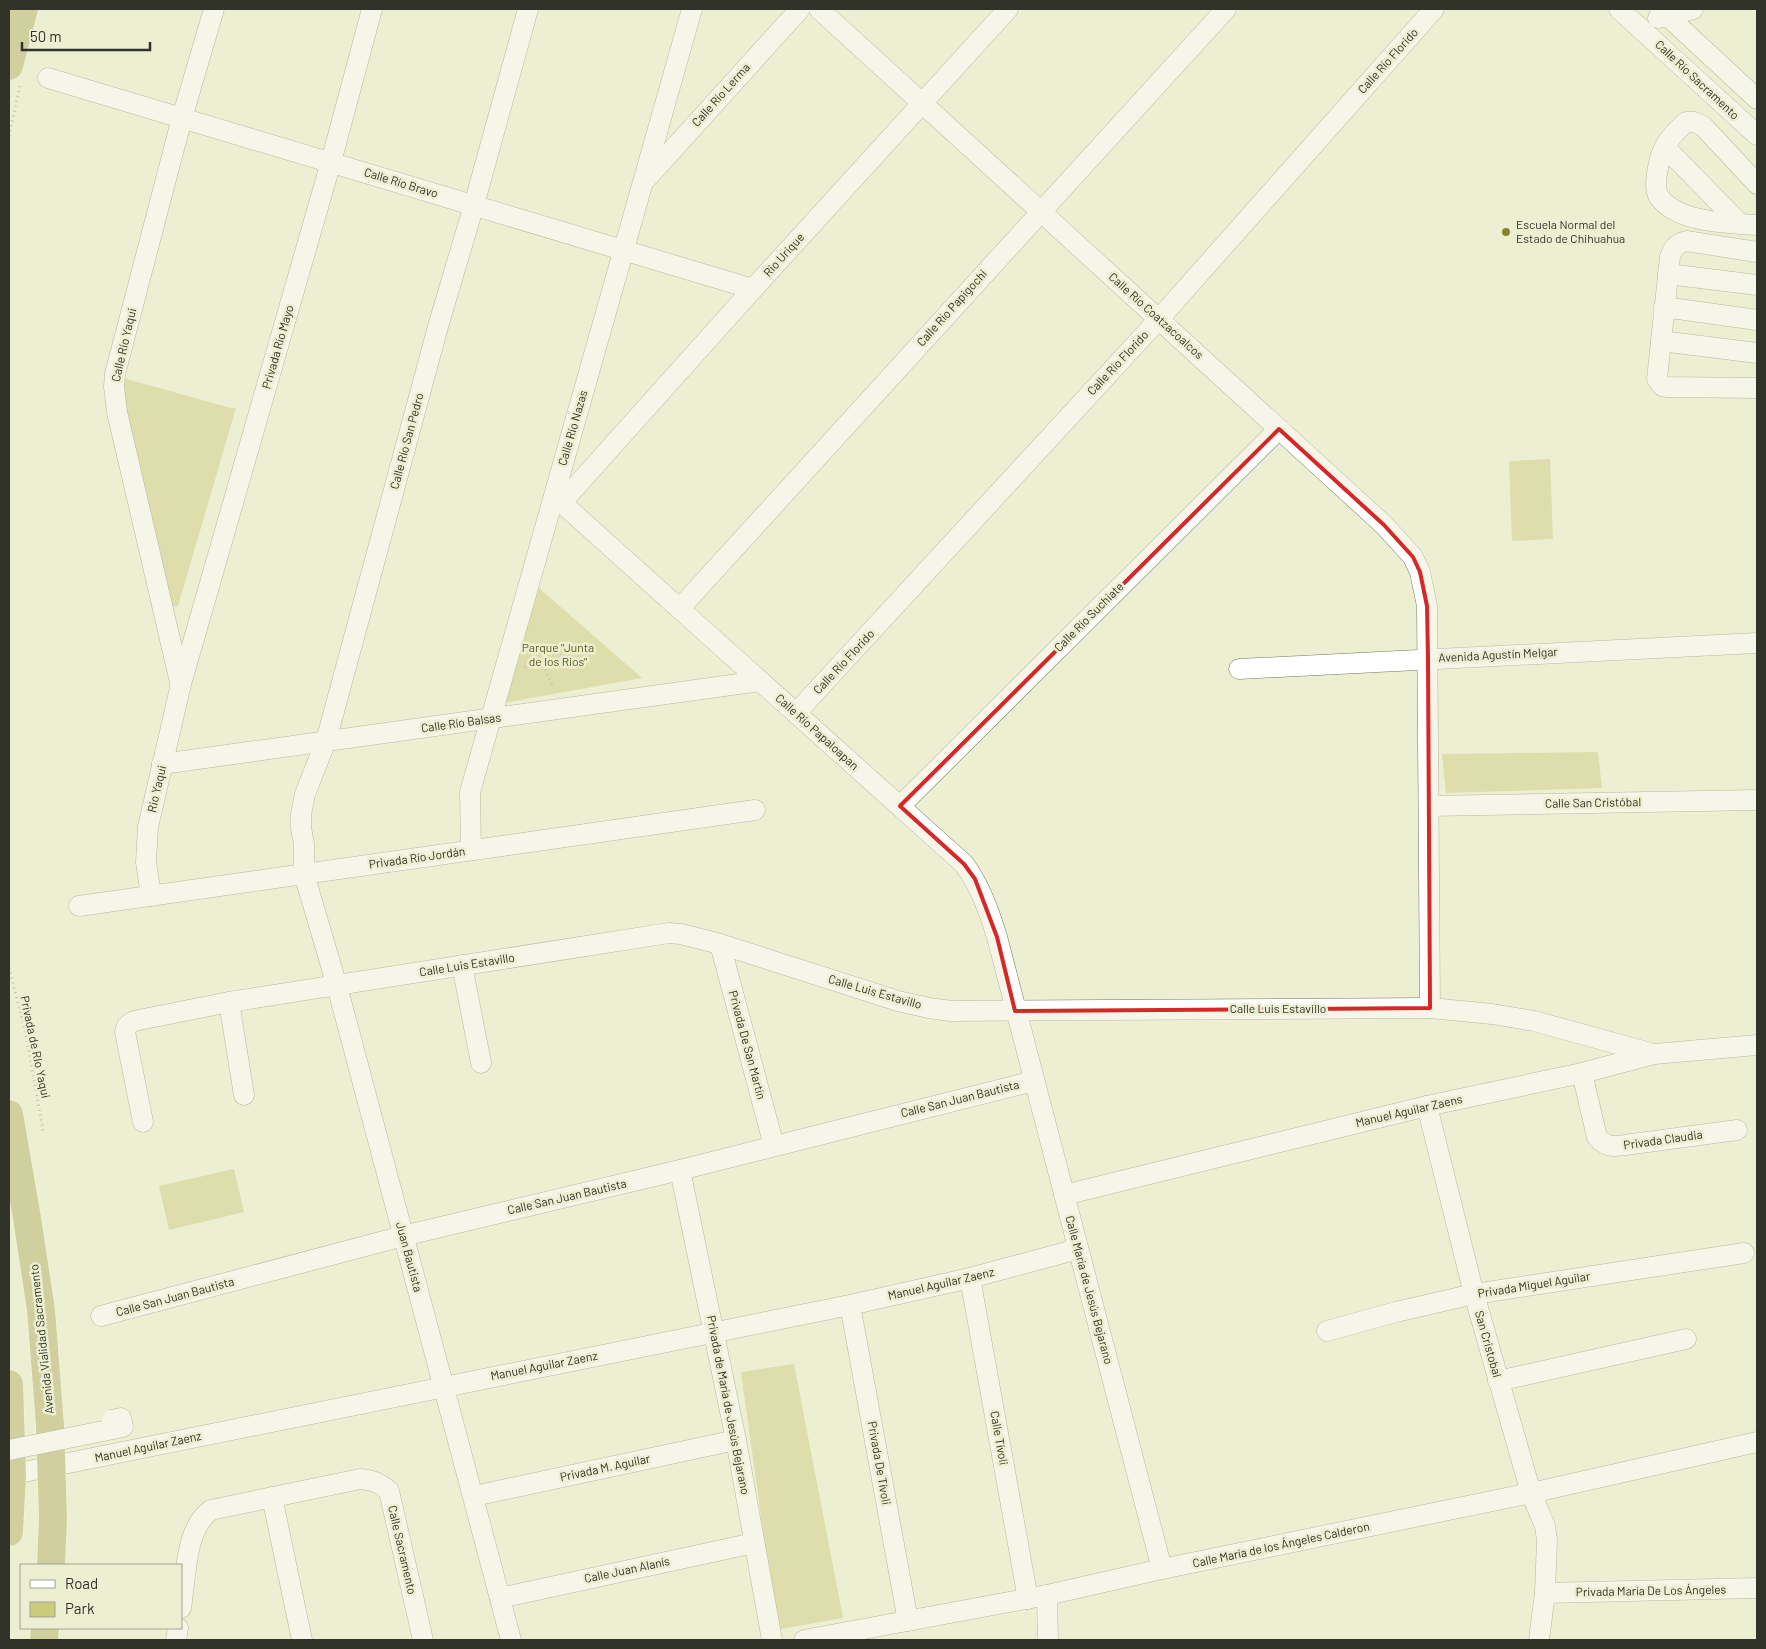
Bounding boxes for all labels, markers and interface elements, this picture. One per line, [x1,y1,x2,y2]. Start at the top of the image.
scale bar [22,20,150,52]
street label: Calle Río Florido [1354,25,1420,96]
text: 50 m [30,27,62,45]
street label: Calle Río Sacramento [1653,37,1743,122]
street label: Calle Río Lerma [688,60,752,129]
street label: Calle Río Bravo [363,164,440,200]
place label: Escuela Normal del Estado de Chihuahua [1516,217,1625,245]
marker: Escuela Normal del Estado de Chihuahua [1500,226,1512,238]
street label: Rio Urique [760,230,807,279]
street label: Calle Río Papigochi [913,266,989,348]
street label: Calle Río Coatzacoalcos [1107,269,1207,362]
street label: Privada Río Mayo [258,303,296,390]
street label: Calle Río Yaqui [108,307,138,383]
street label: Calle Río Florido [1084,327,1151,397]
street label: Calle Río Nazas [555,388,590,467]
street label: Calle Río San Pedro [386,391,426,490]
street label: Calle Río Suchiate [1051,579,1126,654]
street label: Calle Río Florido [810,626,877,696]
park label: Parque "Junta de los Rios" [522,640,594,668]
street label: Avenida Agustín Melgar [1438,644,1559,664]
street label: Calle Río Papaloapan [773,690,862,772]
street label: Calle Río Balsas [420,709,502,735]
street label: Rio Yaqui [144,764,168,814]
street label: Calle San Cristóbal [1545,794,1641,810]
street label: Privada Río Jordán [368,843,466,871]
street label: Calle Luis Estavillo [418,950,516,978]
street label: Calle Luis Estavillo [827,971,924,1011]
street label: Privada De San Martín [727,989,769,1101]
street label: Privada de RIo Yaqui [18,994,54,1099]
street label: Calle Luis Estavillo [1230,1001,1326,1015]
street label: Calle San Juan Bautista [899,1077,1020,1120]
street label: Manuel Aguilar Zaens [1354,1091,1464,1129]
street label: Privada Claudia [1622,1127,1703,1151]
street label: Calle San Juan Bautista [506,1176,628,1217]
street label: Calle María de Jesús Bejarano [1063,1214,1117,1366]
street label: Juan Bautista [394,1220,426,1293]
street label: Avenida Vialidad Sacramento [26,1264,56,1415]
street label: Manuel Aguilar Zaenz [886,1264,995,1302]
street label: Privada Miguel Aguilar [1477,1268,1592,1300]
street label: Calle San Juan Bautista [114,1274,235,1319]
street label: San Cristobal [1473,1309,1505,1379]
street label: Privada de María de Jesús Bejarano [705,1314,753,1496]
street label: Manuel Aguilar Zaenz [489,1348,598,1382]
street label: Calle Tívoli [988,1410,1012,1466]
street label: Privada De Tívoli [866,1420,894,1506]
street label: Manuel Aguilar Zaenz [93,1428,202,1464]
street label: Privada M. Aguilar [558,1450,652,1483]
street label: Calle Sacramento [386,1504,420,1596]
street label: Calle María de los Ángeles Calderon [1191,1518,1371,1570]
street label: Calle Juan Alanís [583,1553,671,1585]
legend [20,1564,182,1629]
text: Road [65,1574,98,1592]
street label: Privada María De Los Ángeles [1576,1582,1727,1598]
text: Park [65,1599,95,1617]

